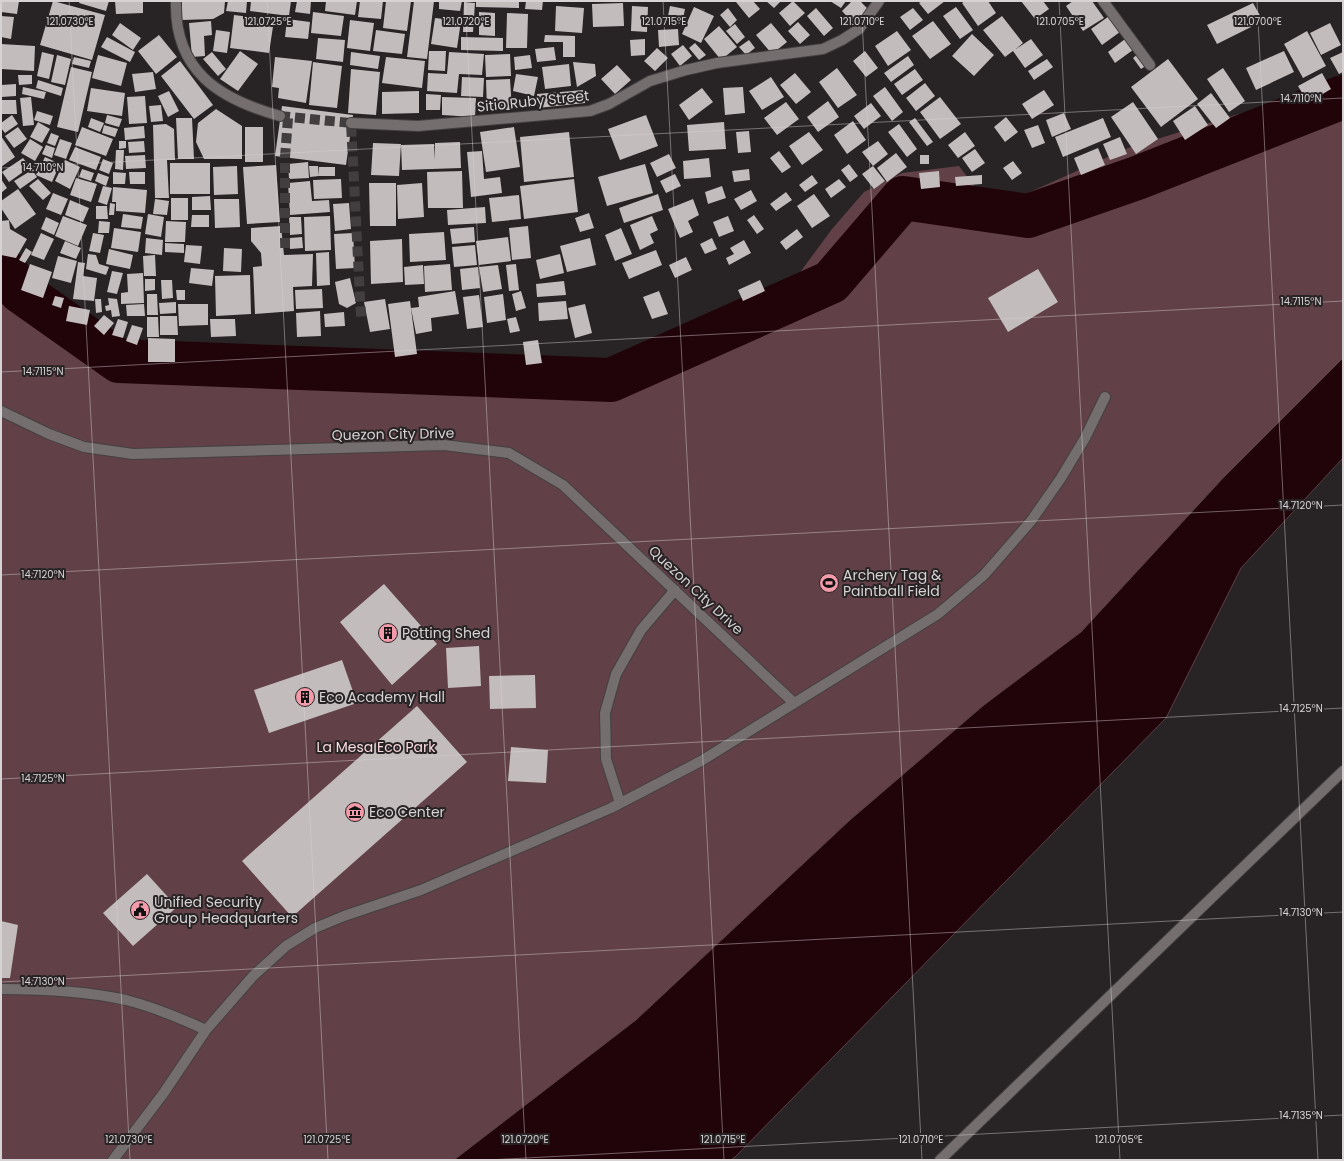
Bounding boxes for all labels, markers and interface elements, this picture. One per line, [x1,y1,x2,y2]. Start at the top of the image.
text: 121.0730°E [46,14,94,29]
text: 121.0725°E [244,14,292,29]
text: 121.0720°E [442,14,490,29]
text: 121.0715°E [642,14,686,29]
text: 121.0710°E [840,14,884,29]
text: 121.0705°E [1036,14,1084,29]
text: 121.0700°E [1234,14,1282,29]
street label: Sitio Ruby Street [476,85,590,117]
text: 14.7110°N [1281,91,1321,106]
text: 14.7110°N [23,160,63,175]
text: 14.7115°N [1281,294,1321,309]
text: 14.7115°N [23,364,63,379]
street label: Quezon City Drive [331,423,455,445]
text: 14.7120°N [1279,498,1323,513]
street label: Quezon City Drive [644,541,748,639]
place label: Archery Tag & Paintball Field [843,565,942,601]
text: 14.7120°N [21,567,65,582]
sports icon: Archery Tag & Paintball Field [818,572,840,594]
building icon: Potting Shed [377,622,399,644]
place label: Potting Shed [402,623,490,643]
building icon: Eco Academy Hall [294,686,316,708]
place label: Eco Academy Hall [319,687,445,707]
text: 14.7125°N [1279,701,1323,716]
park label: La Mesa Eco Park [317,737,436,757]
text: 14.7125°N [21,771,65,786]
museum icon: Eco Center [344,801,366,823]
place label: Eco Center [369,802,445,822]
place label: Unified Security Group Headquarters [154,892,298,928]
public building icon: Unified Security Group Headquarters [129,899,151,921]
text: 14.7130°N [1279,905,1323,920]
text: 14.7130°N [21,974,65,989]
text: 14.7135°N [1279,1108,1323,1123]
text: 121.0730°E [105,1132,153,1147]
text: 121.0725°E [303,1132,351,1147]
text: 121.0720°E [501,1132,549,1147]
text: 121.0715°E [701,1132,745,1147]
text: 121.0710°E [899,1132,943,1147]
text: 121.0705°E [1095,1132,1143,1147]

